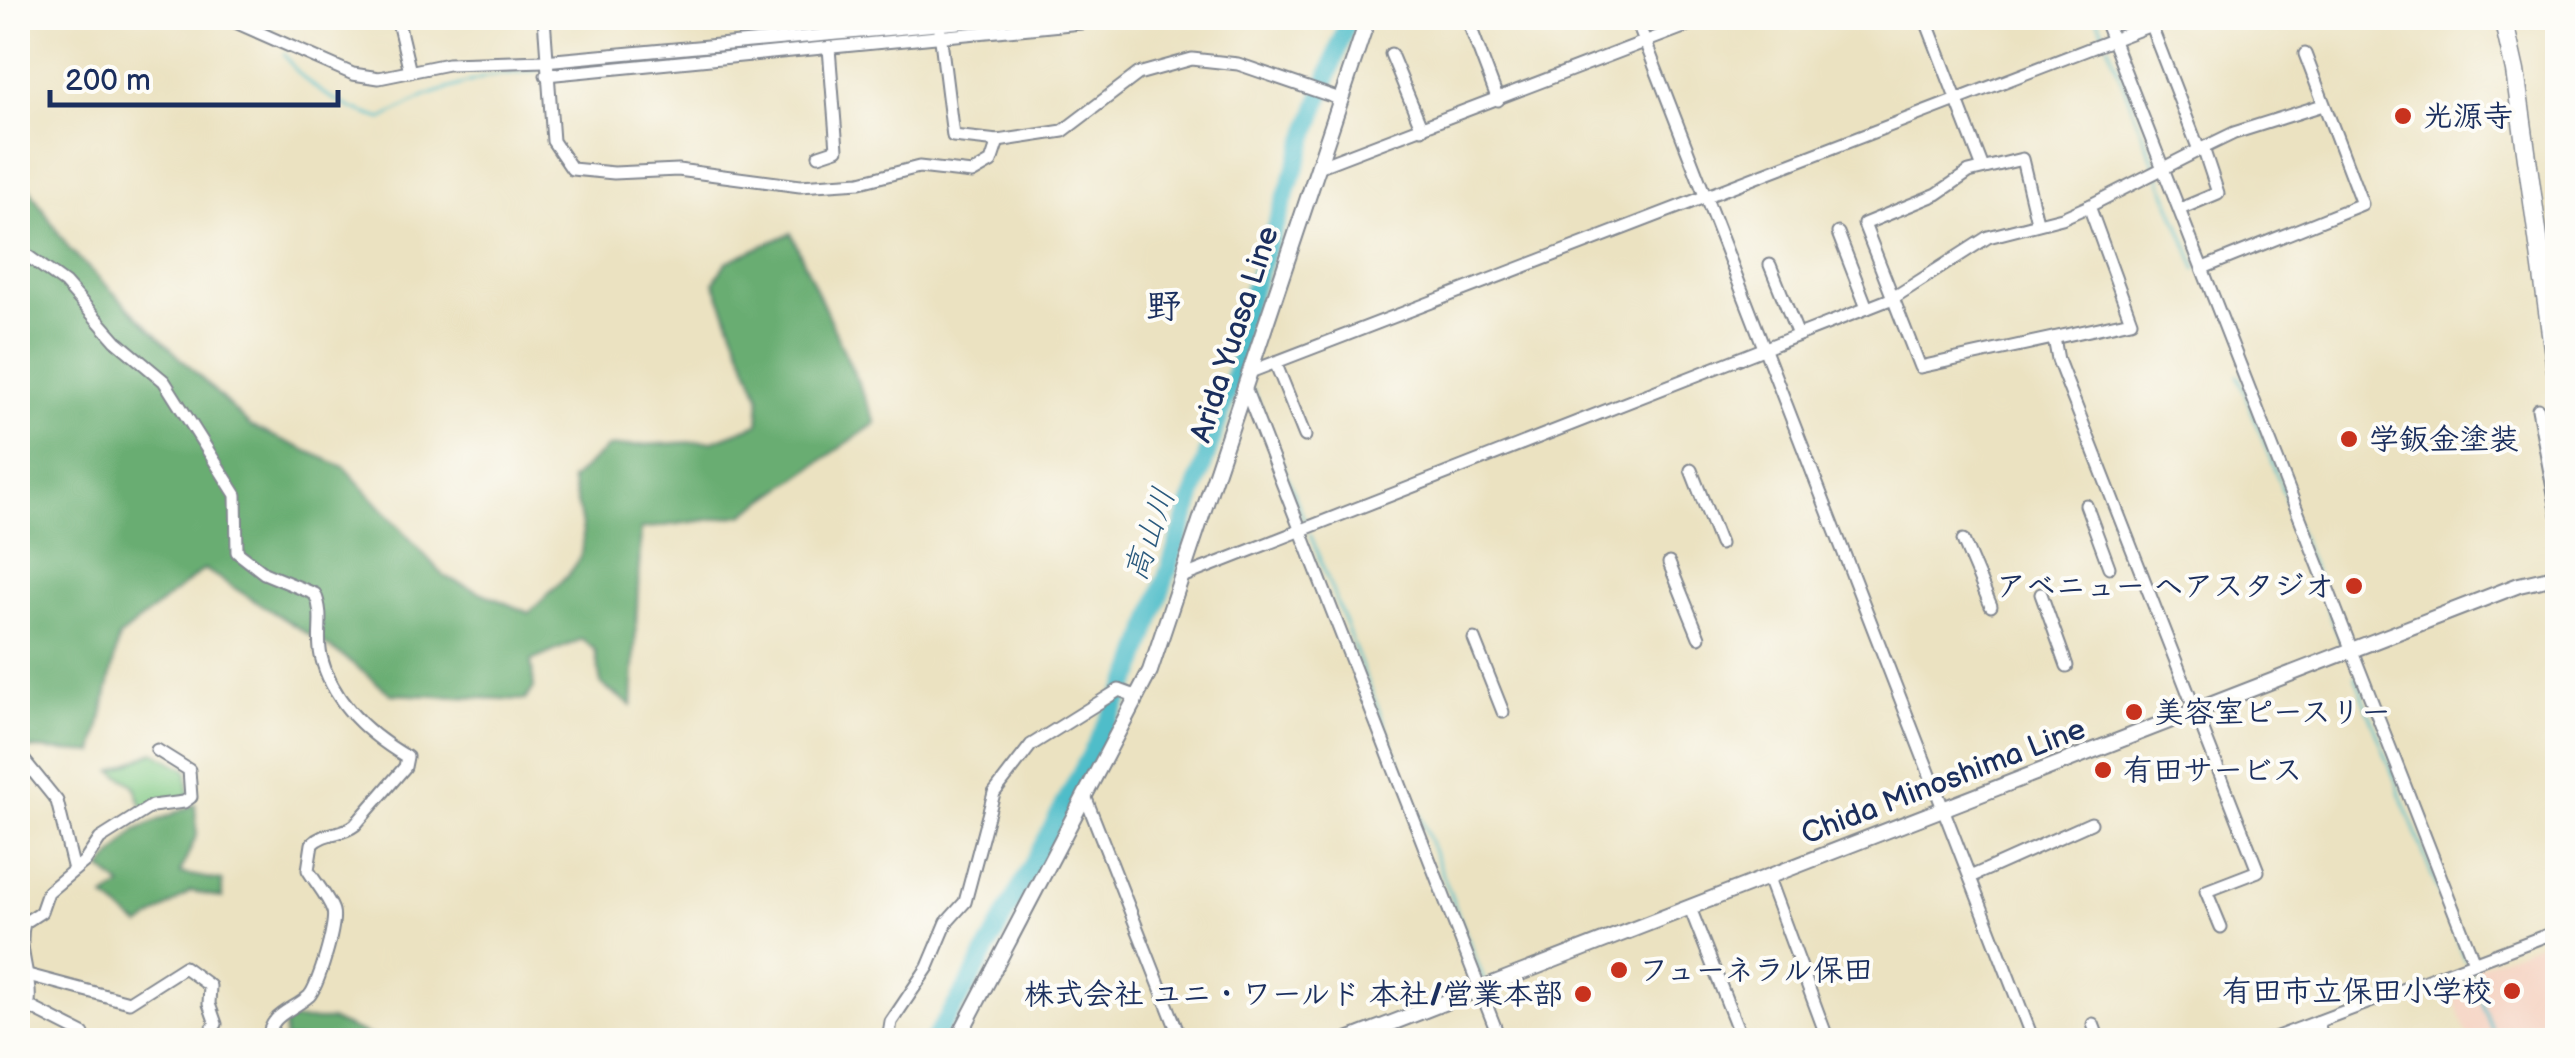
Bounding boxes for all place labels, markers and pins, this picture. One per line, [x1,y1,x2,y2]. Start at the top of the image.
place label: 光源寺 [2423,99,2513,135]
marker: 光源寺 [2392,105,2414,127]
place label: 学鈑金塗装 [2369,422,2519,458]
marker: 学鈑金塗装 [2338,428,2360,450]
place label: アベニュー ヘアスタジオ [1996,569,2334,605]
marker: アベニュー ヘアスタジオ [2343,575,2365,597]
place label: 美容室ピースリー [2154,695,2391,731]
marker: 美容室ピースリー [2123,701,2145,723]
place label: 有田サービス [2123,753,2302,789]
marker: 有田サービス [2092,759,2114,781]
place label: フューネラル保田 [1639,953,1873,989]
marker: フューネラル保田 [1608,959,1630,981]
place label: 有田市立保田小学校 [2222,974,2492,1010]
place label: 株式会社 ユニ・ワールド 本社/営業本部 [1024,977,1563,1013]
marker: 有田市立保田小学校 [2501,980,2523,1002]
marker: 株式会社 ユニ・ワールド 本社/営業本部 [1572,983,1594,1005]

